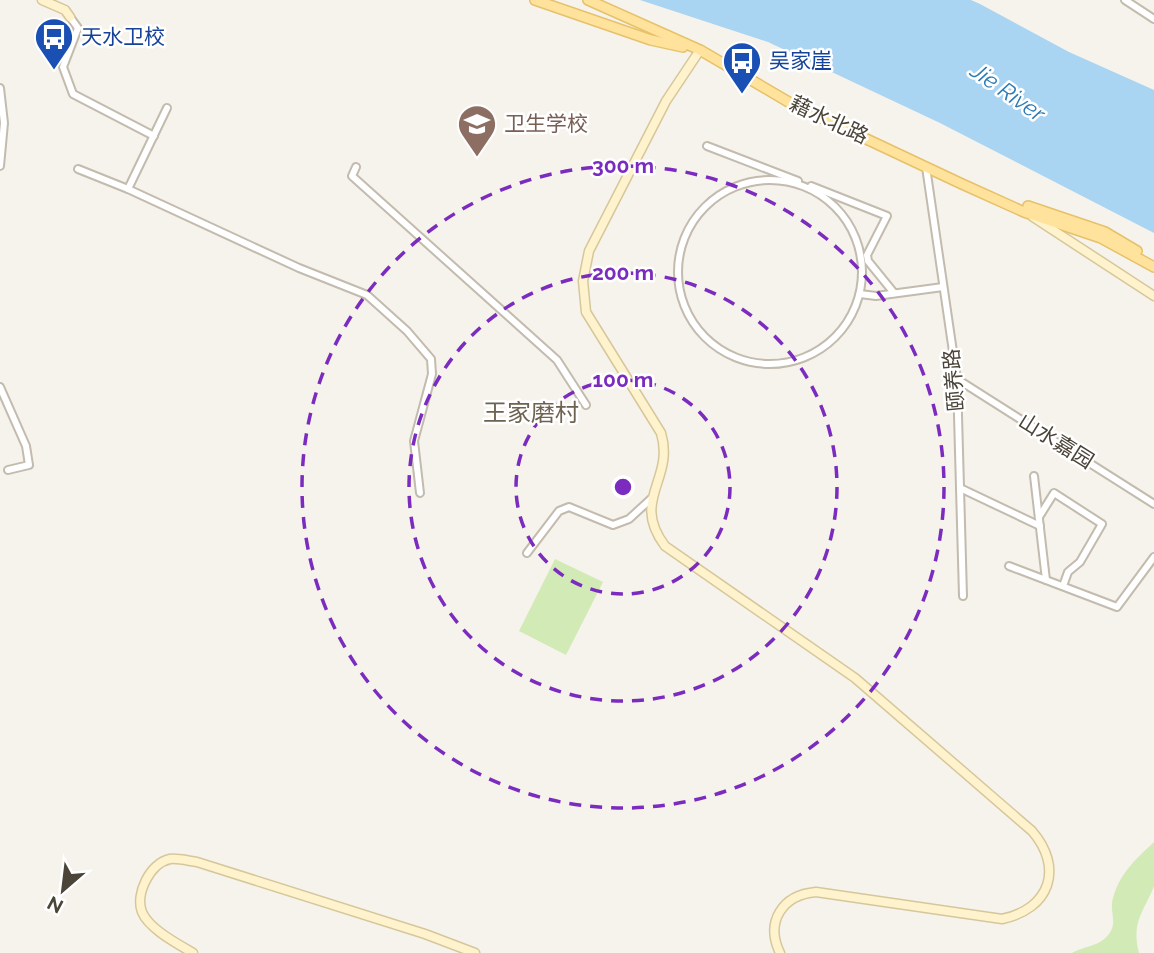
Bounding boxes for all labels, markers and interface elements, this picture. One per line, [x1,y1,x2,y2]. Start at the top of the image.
bus stop icon: 天水卫校 [33,16,75,71]
place label: 天水卫校 [81,24,165,49]
bus stop icon: 吴家崖 [721,40,763,95]
place label: 吴家崖 [769,48,832,73]
water label: Jie River [965,56,1051,127]
street label: 藉水北路 [786,90,873,149]
school or university icon: 卫生学校 [456,103,498,158]
place label: 卫生学校 [504,111,588,136]
text: 300 m [592,153,654,178]
text: 200 m [592,260,654,285]
street label: 颐养路 [938,348,969,413]
text: 100 m [593,367,653,392]
district label: 王家磨村 [483,398,579,427]
street label: 山水嘉园 [1014,408,1099,473]
centre of rings [611,475,635,499]
north arrow [28,855,98,925]
text: N [43,892,67,918]

